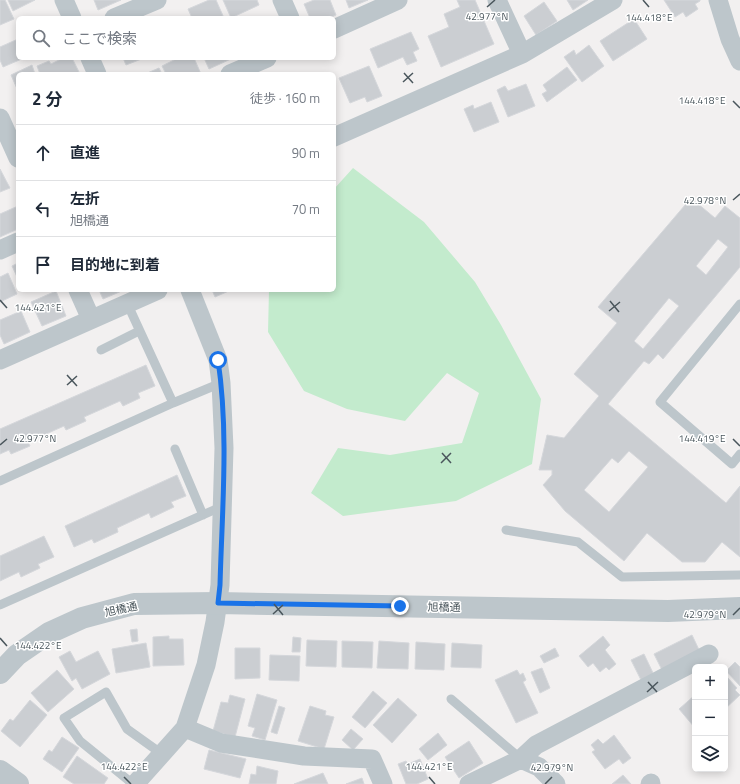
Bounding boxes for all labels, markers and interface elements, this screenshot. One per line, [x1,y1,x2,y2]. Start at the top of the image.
text: 42.977°N [466,9,508,24]
text: 144.418°E [626,10,673,25]
search box [16,16,336,60]
icon: search [30,27,52,49]
text: ここで検索 [62,27,137,50]
text: 2 分 [32,86,62,112]
text: 徒歩 · 160 m [250,88,320,108]
text: 144.418°E [679,93,726,108]
text: 直進 [70,141,100,164]
icon: ahead [32,142,54,164]
text: 90 m [292,143,320,163]
text: 左折 [70,187,100,210]
text: 42.978°N [684,193,726,208]
icon: left [32,198,54,220]
text: 70 m [292,199,320,219]
text: 旭橋通 [70,210,109,230]
text: 目的地に到着 [70,253,160,276]
icon: arrive [32,254,54,276]
text: 144.421°E [15,300,62,315]
route start [209,351,227,369]
text: 42.977°N [14,431,56,446]
text: 144.419°E [679,431,726,446]
route end [391,597,409,615]
street label: 旭橋通 [103,598,139,620]
street label: 旭橋通 [427,599,461,615]
text: 42.979°N [684,607,726,622]
text: 144.422°E [15,638,62,653]
map controls [692,664,728,772]
button: + [692,664,728,700]
button: − [692,700,728,736]
button: layers [692,736,728,772]
text: 144.422°E [101,759,148,774]
text: 144.421°E [406,759,453,774]
text: 42.979°N [531,760,573,775]

